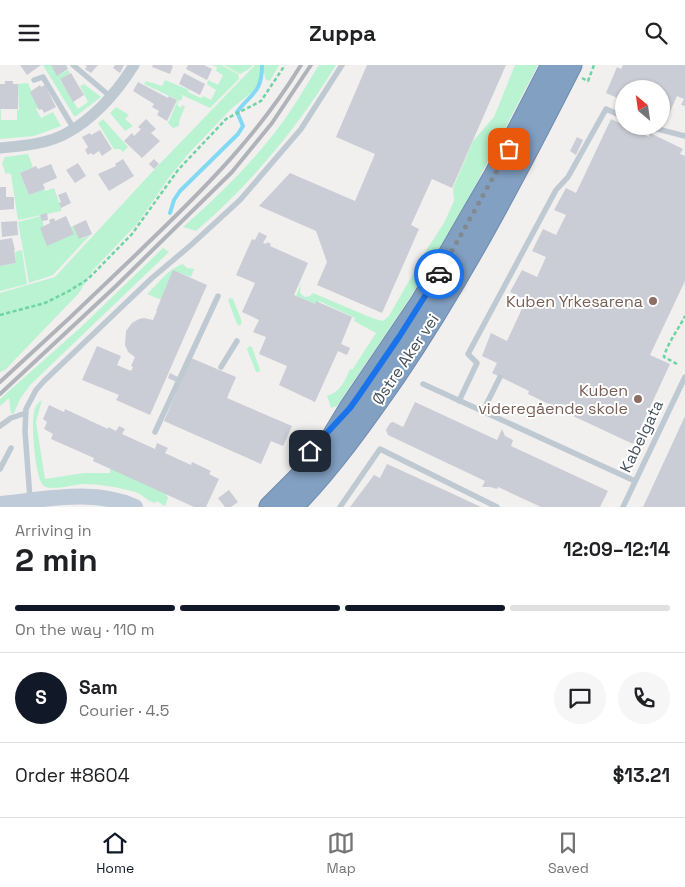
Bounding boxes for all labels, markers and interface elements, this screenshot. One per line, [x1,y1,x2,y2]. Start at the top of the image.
icon: menu [15,19,43,47]
text: Zuppa [309,19,376,47]
icon: search [642,19,670,47]
north arrow [615,80,670,135]
map controls [615,80,670,135]
pin [488,128,530,170]
icon: bag [495,135,523,163]
courier [414,249,464,299]
icon: car [425,260,453,288]
place label: Kuben Yrkesarena [506,291,643,312]
marker: Kuben Yrkesarena [647,295,659,307]
street label: Østre Aker vei [367,310,443,409]
place label: Kuben videregående skole [478,380,628,419]
marker: Kuben videregående skole [632,393,644,405]
street label: Kabelgata [615,397,668,476]
pin [289,430,331,472]
icon: home [296,437,324,465]
text: Arriving in [15,520,92,541]
text: 12:09–12:14 [563,537,670,562]
text: 2 min [15,540,98,580]
text: On the way · 110 m [15,619,155,640]
button: chat [554,672,606,724]
button: phone [618,672,670,724]
text: Sam [79,675,118,700]
text: S [35,685,47,710]
text: Courier · 4.5 [79,700,169,721]
text: Order #8604 [15,763,130,788]
text: $13.21 [613,763,670,788]
tab: Home [96,829,134,877]
tab: Map [327,829,356,877]
tab: Saved [548,829,589,877]

